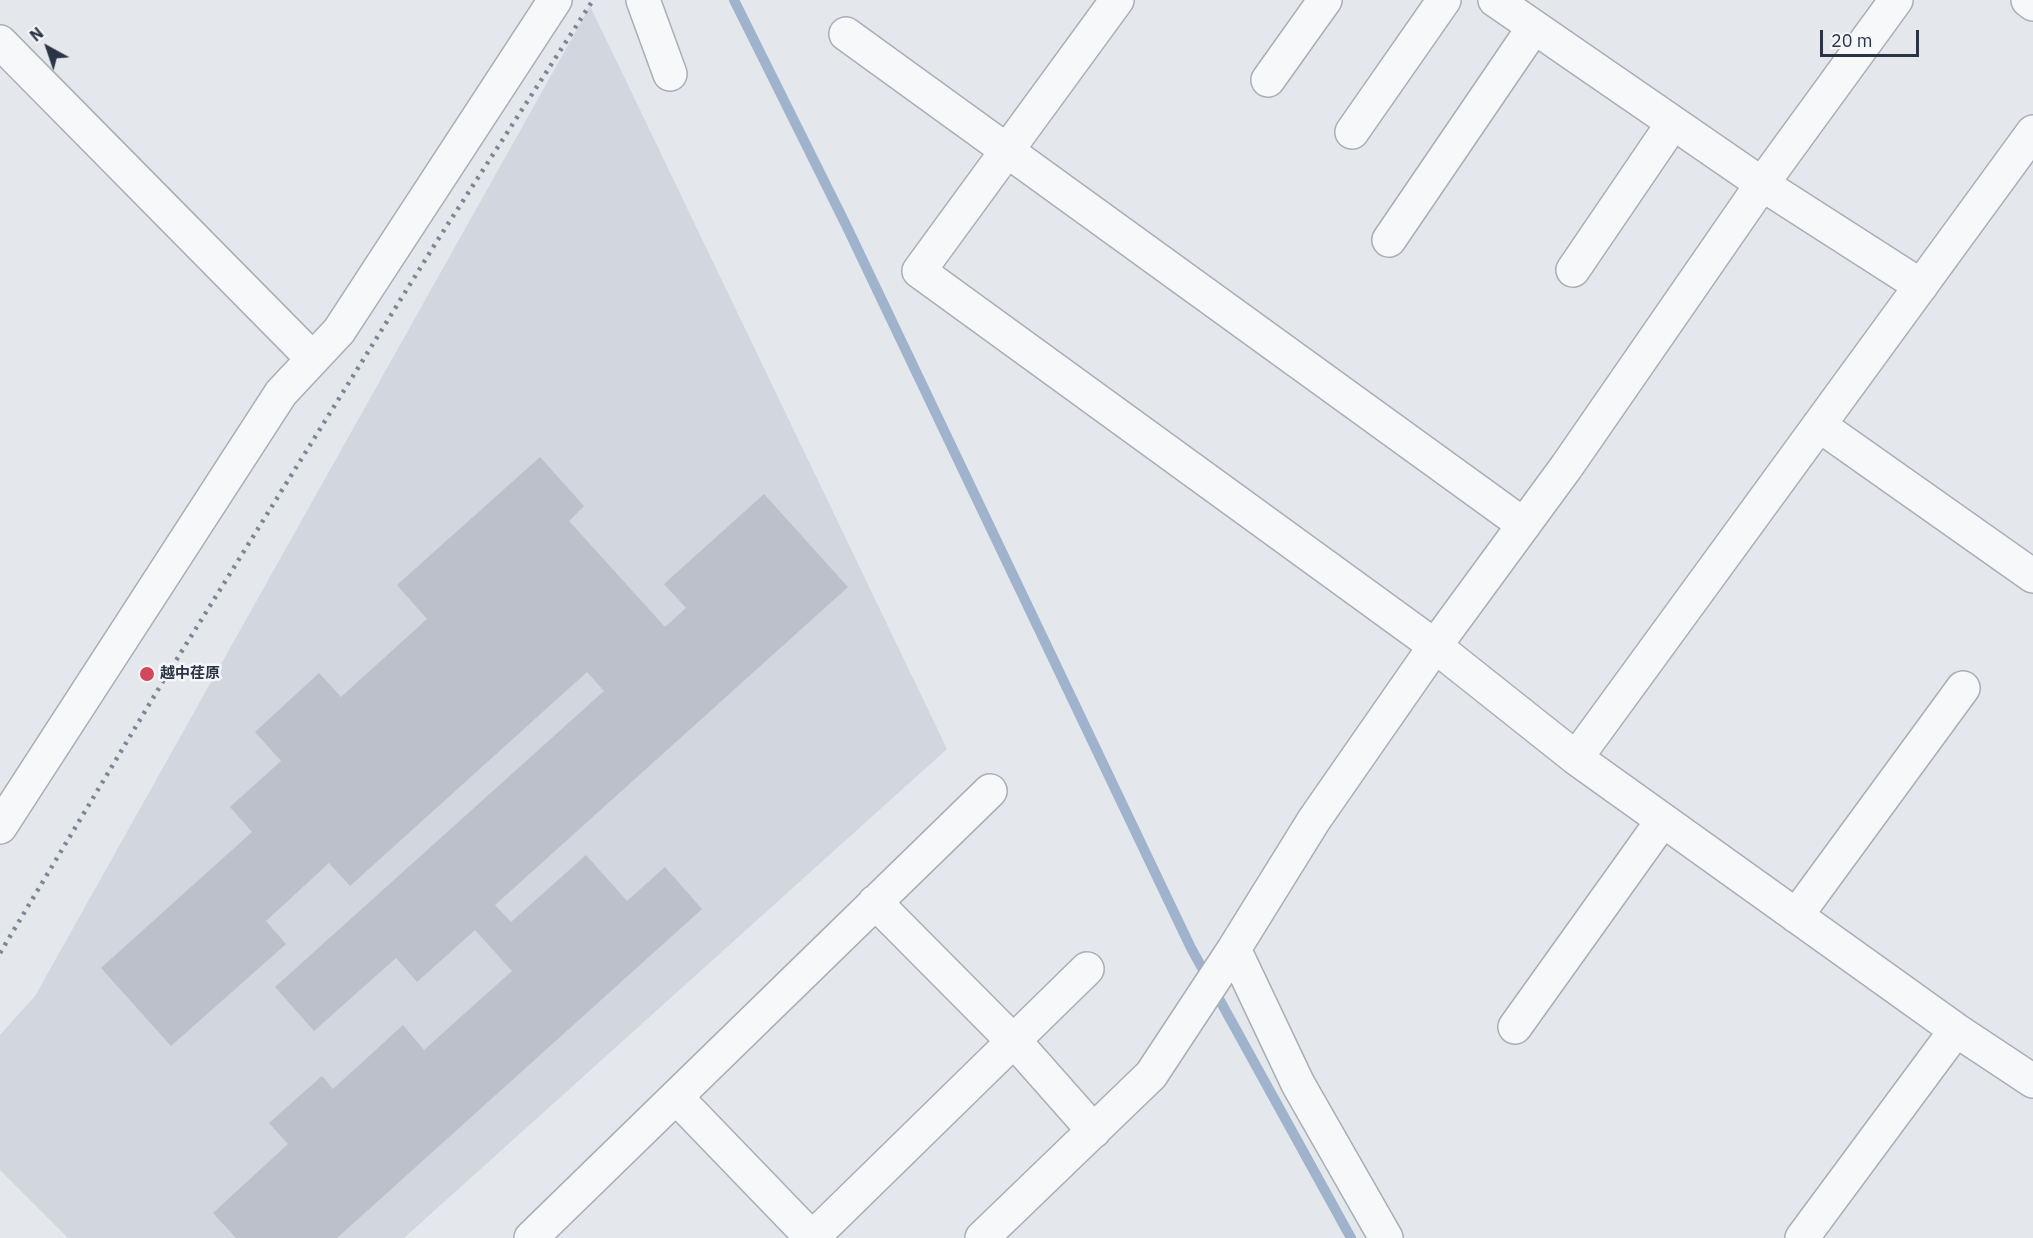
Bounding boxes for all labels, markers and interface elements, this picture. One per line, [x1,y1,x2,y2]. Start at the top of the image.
north arrow [18,18,78,78]
scale bar [1823,18,1922,56]
text: N [26,23,47,46]
text: 20 m [1831,29,1873,52]
marker: 越中荏原 [138,665,156,683]
place label: 越中荏原 [160,665,220,683]

